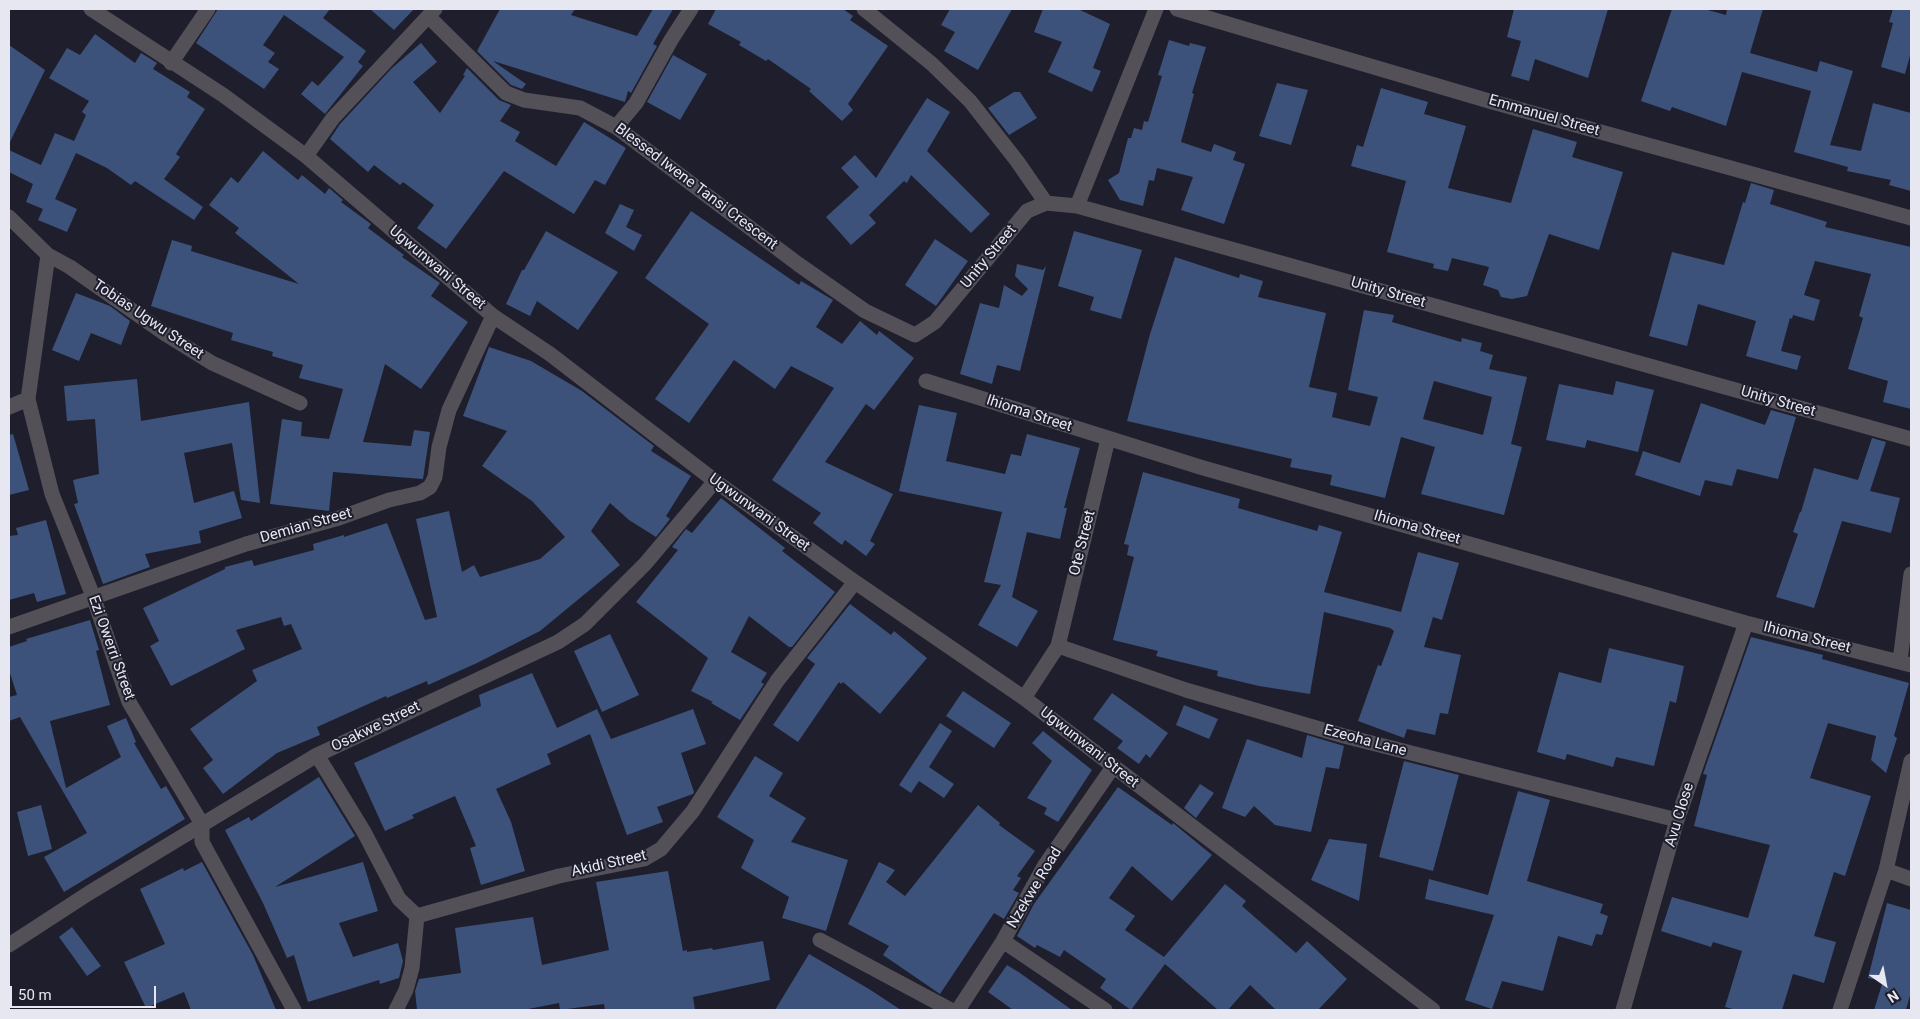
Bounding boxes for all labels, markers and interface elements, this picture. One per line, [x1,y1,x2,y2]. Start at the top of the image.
street label: Emmanuel Street [1487,92,1601,140]
street label: Blessed Iwene Tansi Crescent [611,120,781,254]
street label: Ugwunwani Street [385,222,489,314]
street label: Unity Street [957,222,1021,292]
street label: Unity Street [1349,274,1427,312]
street label: Tobias Ugwu Street [89,276,207,364]
street label: Unity Street [1739,383,1817,421]
street label: Ihioma Street [984,392,1074,436]
street label: Ugwunwani Street [705,470,813,556]
street label: Demian Street [258,504,354,548]
street label: Ihioma Street [1372,507,1462,549]
street label: Ote Street [1066,509,1100,577]
street label: Ezi Owerri Street [84,593,138,703]
street label: Ihioma Street [1762,618,1852,658]
street label: Osakwe Street [329,698,423,756]
street label: Ugwunwani Street [1036,704,1142,792]
street label: Ezeoha Lane [1322,721,1408,761]
street label: Avu Close [1662,781,1698,849]
street label: Nzekwe Road [1004,844,1066,932]
street label: Akidi Street [570,847,648,881]
north arrow [1860,959,1910,1009]
scale bar [12,976,159,1008]
text: 50 m [18,986,52,1004]
text: N [1885,987,1902,1006]

